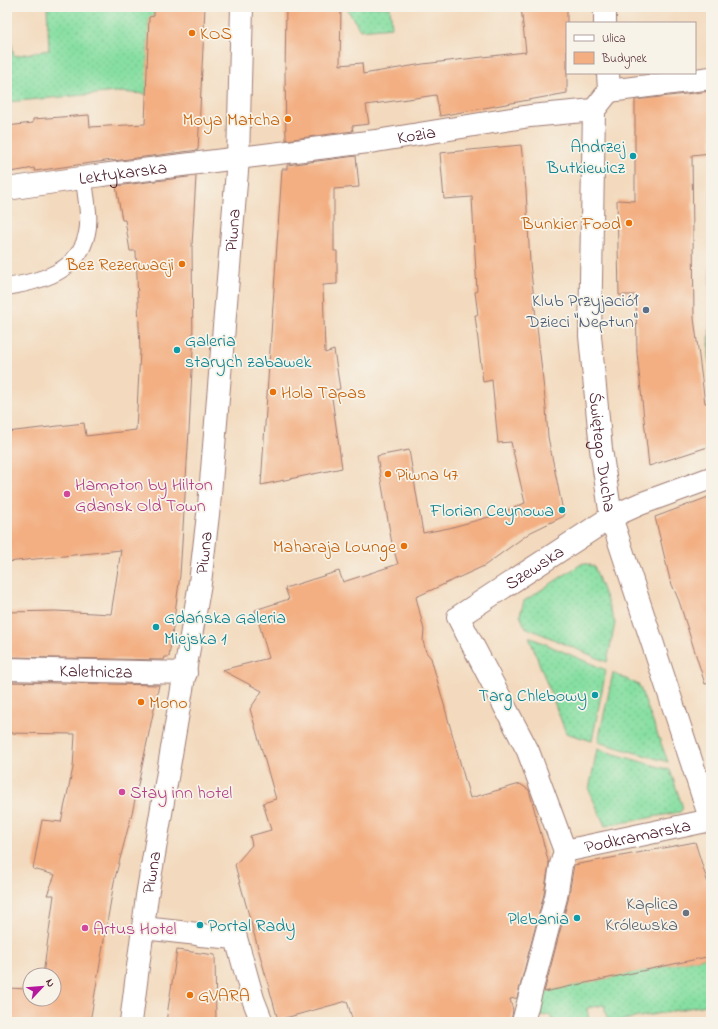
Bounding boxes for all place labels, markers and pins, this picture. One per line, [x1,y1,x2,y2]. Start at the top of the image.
place label: KOS [200,22,232,48]
marker: KOS [187,28,197,38]
place label: Moya Matcha [183,108,280,134]
marker: Moya Matcha [283,114,293,124]
place label: Andrzej Butkiewicz [546,135,625,182]
marker: Andrzej Butkiewicz [628,151,638,161]
place label: Bunkier Food [521,212,621,238]
marker: Bunkier Food [624,218,634,228]
place label: Bez Rezerwacji [65,253,174,279]
marker: Bez Rezerwacji [177,259,187,269]
place label: Klub Przyjaciół Dzieci "Neptun" [526,289,639,336]
marker: Klub Przyjaciół Dzieci "Neptun" [641,305,651,315]
place label: Galeria starych zabawek [185,329,311,376]
marker: Galeria starych zabawek [172,345,182,355]
place label: Hola Tapas [281,381,366,407]
marker: Hola Tapas [268,387,278,397]
place label: Piwna 47 [396,463,459,489]
marker: Piwna 47 [383,469,393,479]
place label: Hampton by Hilton Gdansk Old Town [75,473,213,520]
marker: Hampton by Hilton Gdansk Old Town [62,489,72,499]
place label: Florian Ceynowa [429,499,554,525]
marker: Florian Ceynowa [557,505,567,515]
place label: Maharaja Lounge [273,535,397,562]
marker: Maharaja Lounge [399,541,409,551]
place label: Gdańska Galeria Miejska 1 [164,606,286,653]
marker: Gdańska Galeria Miejska 1 [151,622,161,632]
place label: Targ Chlebowy [479,684,587,711]
marker: Targ Chlebowy [590,690,600,700]
place label: Mono [149,691,188,717]
marker: Mono [136,697,146,707]
place label: Stay inn hotel [130,781,232,807]
marker: Stay inn hotel [117,787,127,797]
place label: Kaplica Królewska [605,892,678,939]
place label: Plebania [508,907,569,933]
marker: Kaplica Królewska [681,908,691,918]
marker: Plebania [572,913,582,923]
place label: Portal Rady [208,914,295,940]
place label: Artus Hotel [93,917,177,943]
marker: Portal Rady [195,920,205,930]
marker: Artus Hotel [80,923,90,933]
place label: GVARA [198,984,250,1010]
marker: GVARA [185,990,195,1000]

